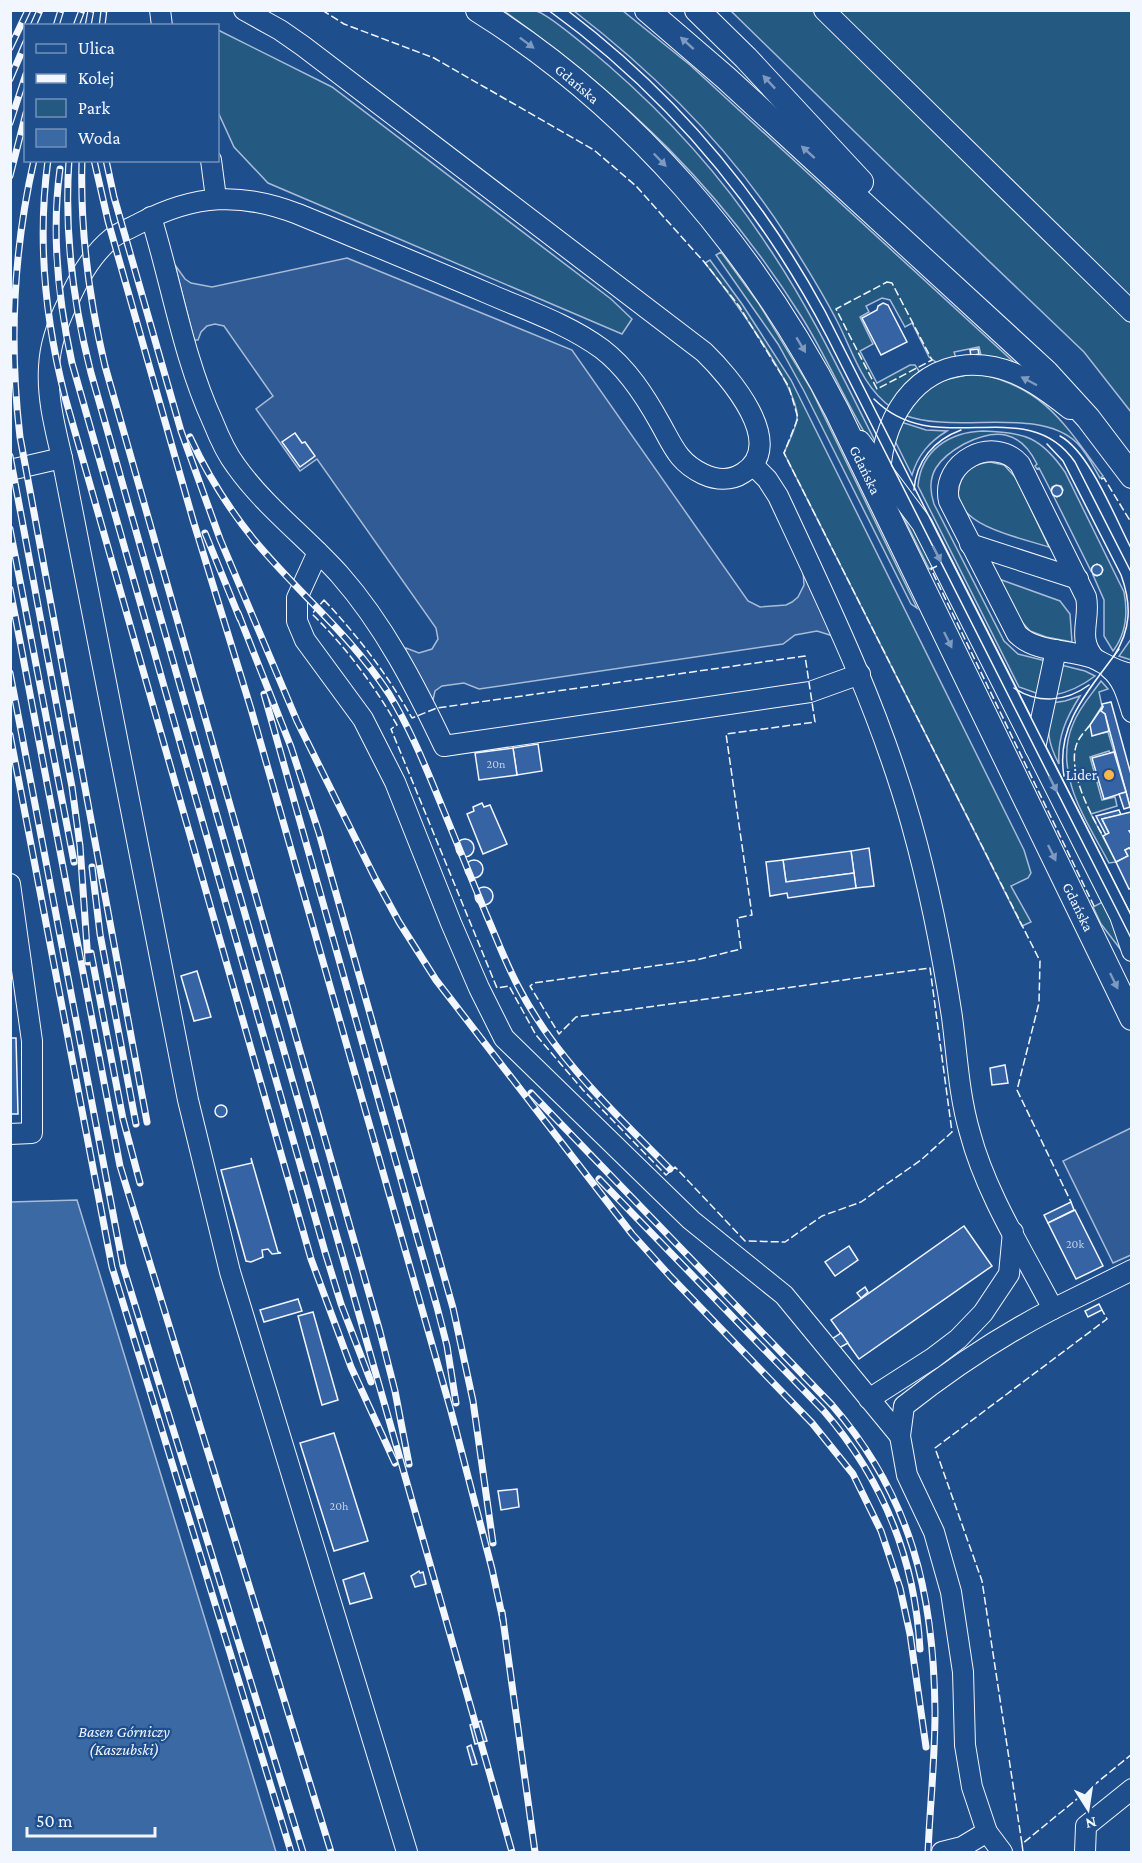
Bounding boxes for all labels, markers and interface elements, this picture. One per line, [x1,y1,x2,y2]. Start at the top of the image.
legend [24,24,219,162]
one-way arrow [519,37,534,49]
one-way arrow [680,37,695,50]
text: Ulica [78,38,115,58]
street label: Gdańska [552,61,602,107]
text: Kolej [78,68,114,89]
one-way arrow [762,75,776,90]
text: Park [78,98,110,118]
text: Woda [78,128,121,148]
one-way arrow [801,146,816,159]
one-way arrow [653,152,667,167]
one-way arrow [795,337,806,353]
one-way arrow [1020,376,1037,386]
street label: Gdańska [846,443,884,497]
one-way arrow [932,546,942,563]
one-way arrow [944,632,953,649]
house number: 20n [487,757,506,771]
place label: Lider [1066,767,1098,783]
marker: Lider [1102,768,1116,782]
one-way arrow [1048,776,1058,793]
one-way arrow [1047,845,1056,862]
street label: Gdańska [1059,880,1097,934]
one-way arrow [1109,973,1118,990]
house number: 20k [1066,1237,1084,1251]
house number: 20h [330,1499,349,1513]
water label: Basen Górniczy (Kaszubski) [78,1723,170,1759]
north arrow [1058,1779,1118,1839]
scale bar [27,1800,154,1838]
text: 50 m [36,1811,73,1831]
text: N [1084,1814,1098,1833]

